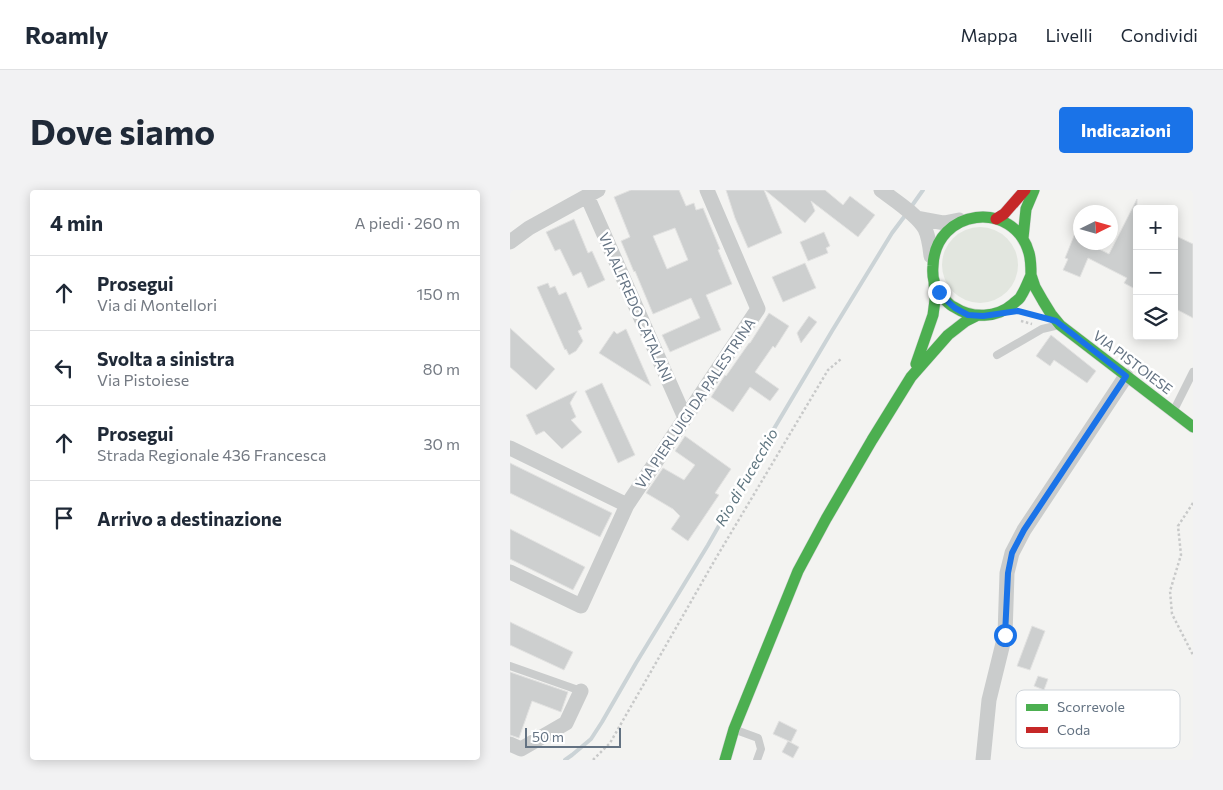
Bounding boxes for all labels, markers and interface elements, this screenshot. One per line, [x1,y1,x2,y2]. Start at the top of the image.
text: Roamly [25,20,108,49]
text: Mappa [960,24,1018,46]
text: Livelli [1046,24,1093,46]
text: Condividi [1121,24,1198,46]
button: Indicazioni [1059,107,1193,153]
text: Dove siamo [30,109,215,152]
north arrow [1073,205,1118,250]
map controls [1133,205,1178,340]
button: + [1133,205,1178,250]
text: 4 min [50,210,103,235]
text: A piedi · 260 m [355,213,460,232]
street label: VIA ALFREDO CATALANI [595,230,677,384]
button: − [1133,250,1178,295]
text: Prosegui [97,272,174,295]
icon: ahead [50,279,78,307]
route end [928,281,951,304]
text: 150 m [417,284,460,303]
text: Via di Montellori [97,295,217,314]
button: layers [1133,295,1178,340]
street label: VIA PIERLUIGI DA PALESTRINA [632,314,759,491]
street label: VIA PISTOIESE [1090,327,1176,397]
text: Svolta a sinistra [97,347,235,370]
icon: left [50,354,78,382]
text: 80 m [423,359,460,378]
text: Via Pistoiese [97,370,189,389]
text: Prosegui [97,422,174,445]
water label: Rio di Fucecchio [711,425,781,529]
icon: ahead [50,429,78,457]
text: 30 m [423,434,460,453]
text: Strada Regionale 436 Francesca [97,445,326,464]
icon: arrive [50,504,78,532]
text: Arrivo a destinazione [97,507,282,530]
route start [994,624,1017,647]
legend [1016,690,1180,748]
text: Scorrevole [1057,698,1125,715]
text: Coda [1057,721,1090,738]
scale bar [525,725,621,748]
text: 50 m [532,728,564,745]

